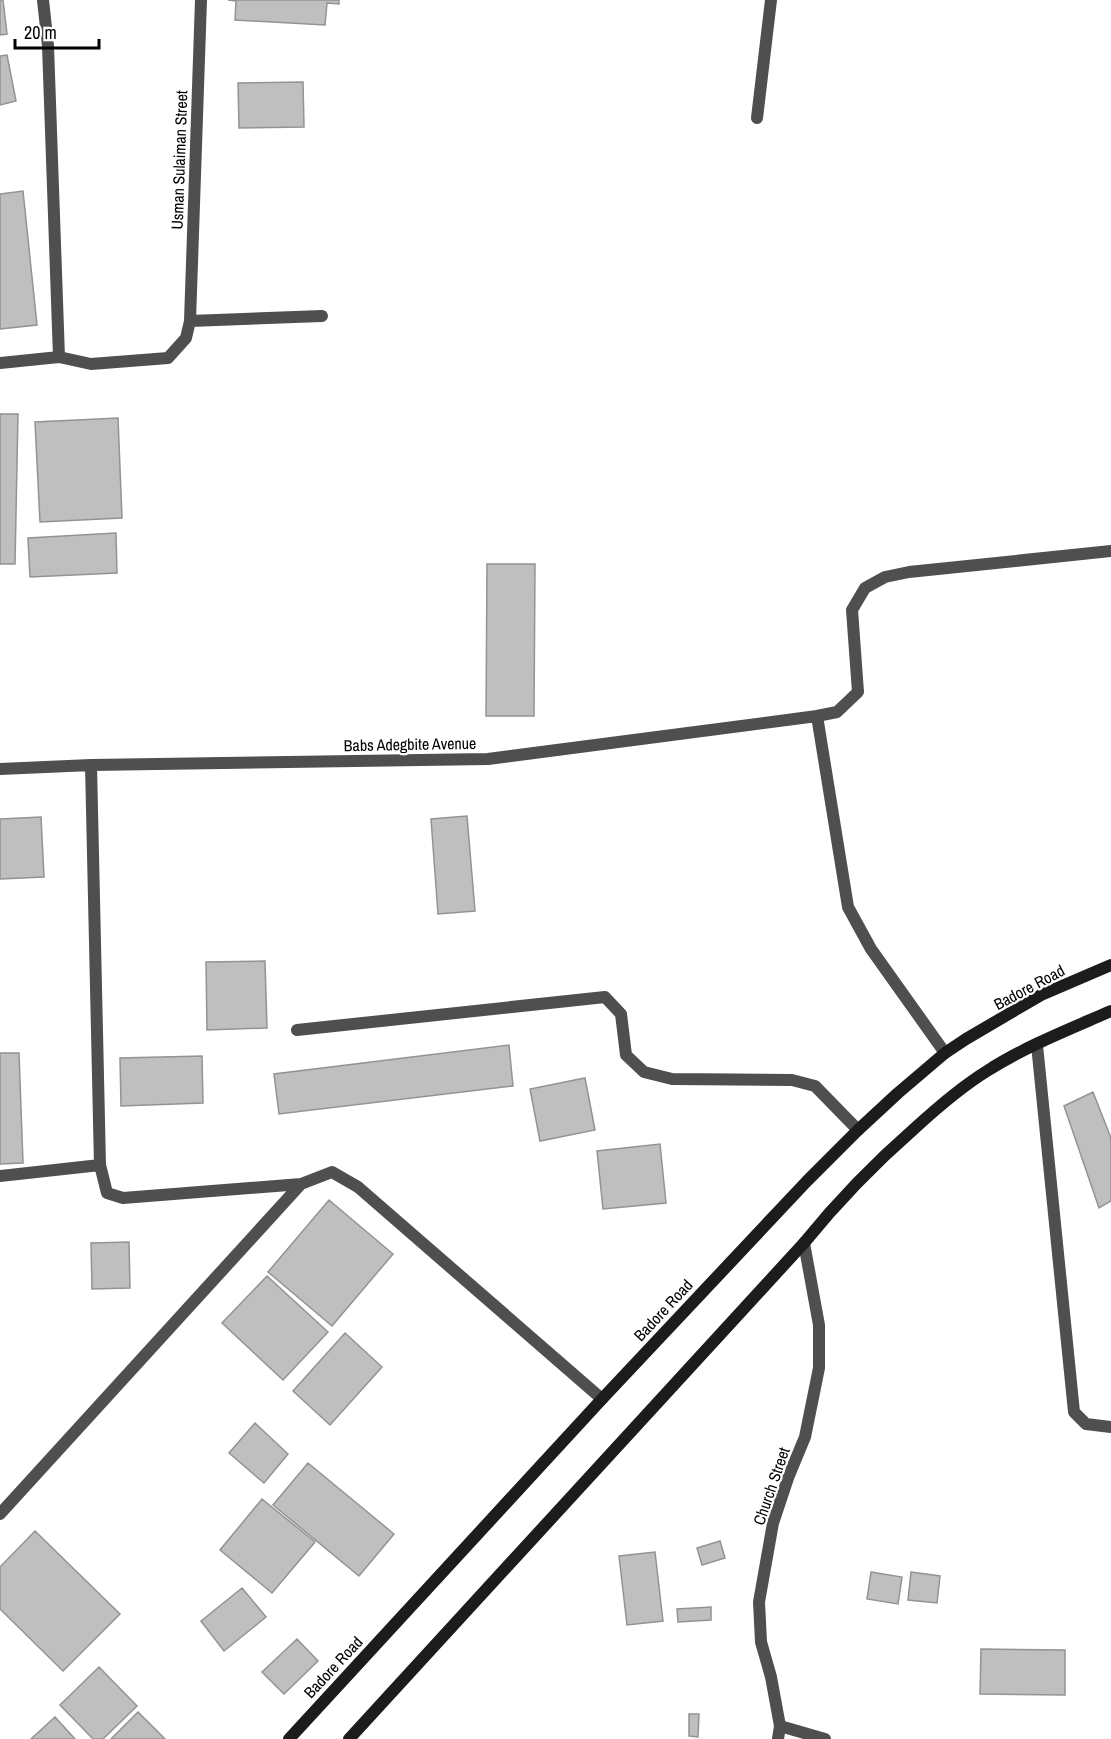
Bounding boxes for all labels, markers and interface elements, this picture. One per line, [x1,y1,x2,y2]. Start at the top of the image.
scale bar [15,12,99,50]
text: 20 m [24,20,57,45]
street label: Usman Sulaiman Street [166,90,192,230]
street label: Babs Adegbite Avenue [344,732,476,756]
street label: Badore Road [990,959,1068,1015]
street label: Badore Road [629,1274,697,1346]
street label: Church Street [747,1444,795,1528]
street label: Badore Road [299,1631,367,1703]

